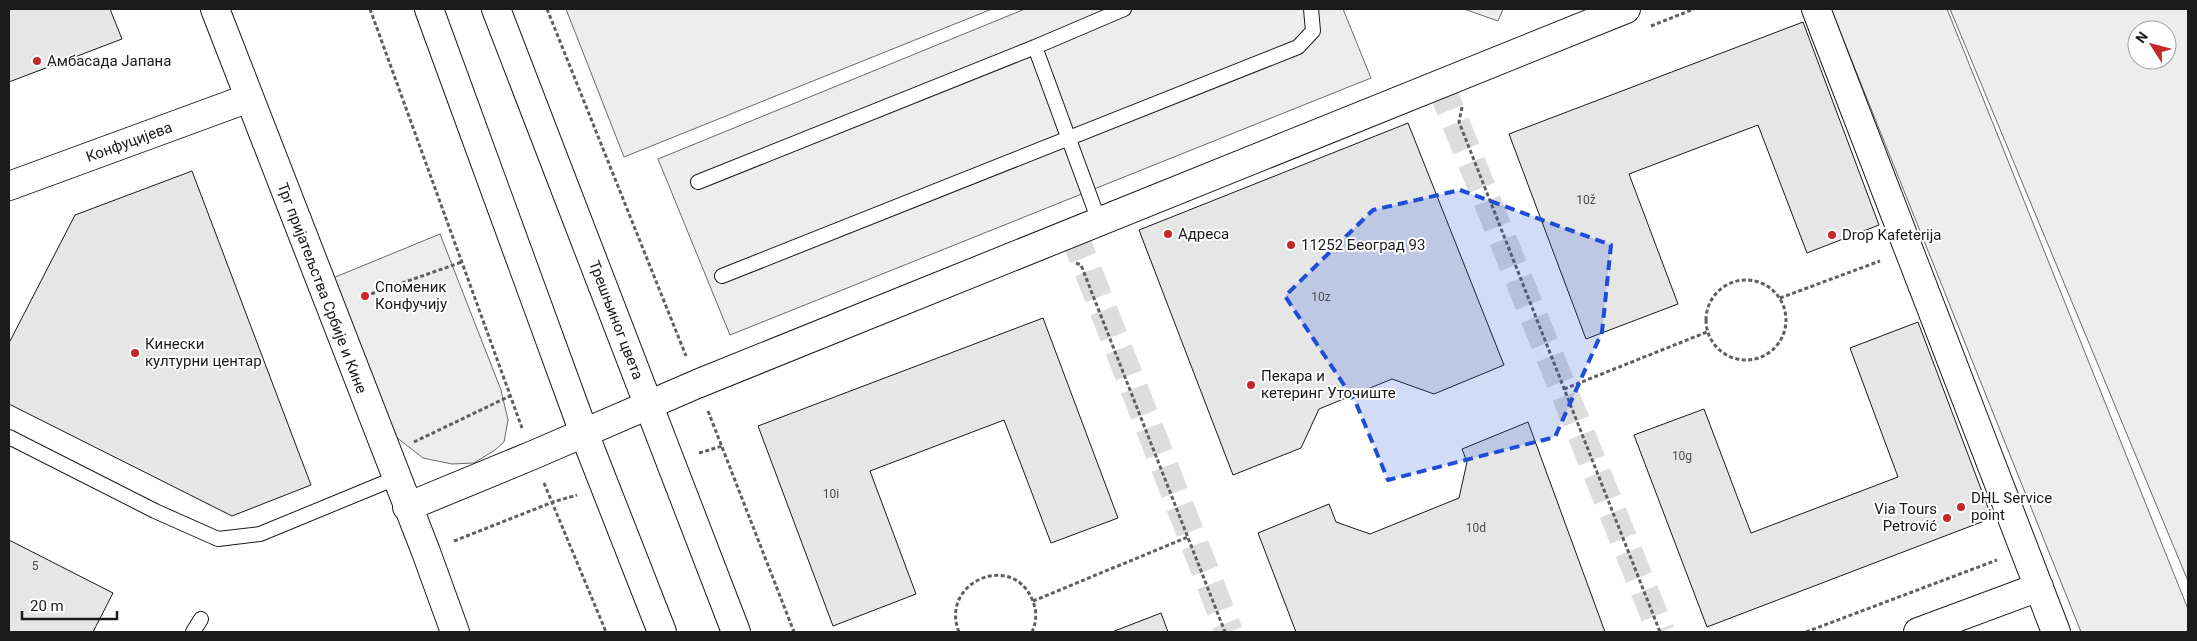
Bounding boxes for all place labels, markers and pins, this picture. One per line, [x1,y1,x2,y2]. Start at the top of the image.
place label: Амбасада Јапана [47,52,171,70]
marker: Амбасада Јапана [31,55,43,67]
place label: Адреса [1178,225,1229,243]
place label: Drop Kafeterija [1842,226,1941,244]
marker: Адреса [1162,228,1174,240]
marker: Drop Kafeterija [1826,229,1838,241]
place label: 11252 Београд 93 [1301,236,1425,254]
marker: 11252 Београд 93 [1285,239,1297,251]
place label: Споменик Конфучију [375,278,447,313]
marker: Споменик Конфучију [359,290,371,302]
place label: Кинески културни центар [145,335,262,370]
marker: Кинески културни центар [129,347,141,359]
place label: Пекара и кетеринг Уточиште [1261,367,1396,402]
marker: Пекара и кетеринг Уточиште [1245,379,1257,391]
place label: DHL Service point [1971,489,2052,524]
place label: Via Tours Petrović [1874,500,1937,535]
marker: DHL Service point [1955,501,1967,513]
marker: Via Tours Petrović [1941,512,1953,524]

